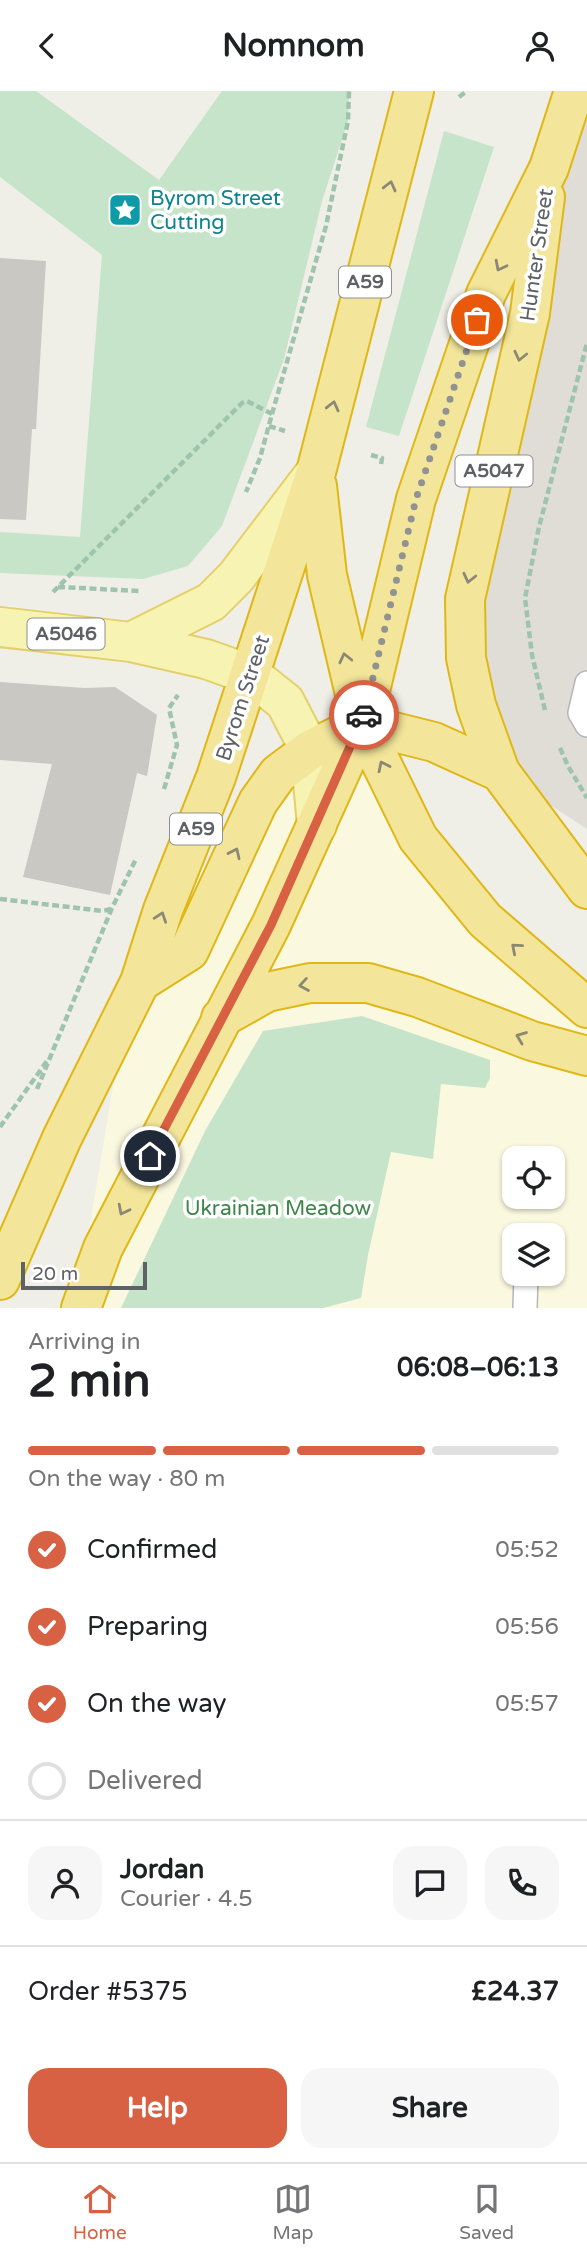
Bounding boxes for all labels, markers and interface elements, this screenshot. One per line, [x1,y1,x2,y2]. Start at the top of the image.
icon: back [28,27,66,65]
text: Nomnom [222,27,365,65]
icon: person [521,27,559,65]
one-way arrow [382,180,396,192]
place label: Byrom Street Cutting [150,186,281,235]
street label: Hunter Street [515,187,559,323]
place icon: Byrom Street Cutting [106,191,144,229]
one-way arrow [494,259,508,271]
road number: A59 [339,267,391,297]
pin [447,290,507,350]
icon: bag [458,301,496,339]
one-way arrow [514,350,528,362]
one-way arrow [325,400,339,412]
road number: A5047 [456,455,532,487]
one-way arrow [463,572,478,584]
road number: A5046 [28,619,104,649]
street label: Byrom Street [211,632,275,764]
one-way arrow [339,652,353,664]
courier [329,680,399,750]
icon: car [345,696,383,734]
one-way arrow [377,761,391,773]
road number: A59 [170,813,222,845]
one-way arrow [226,848,240,860]
one-way arrow [153,912,167,924]
one-way arrow [512,944,525,956]
one-way arrow [298,977,310,992]
one-way arrow [516,1031,528,1045]
pin [120,1126,180,1186]
icon: home [131,1137,169,1175]
map controls [502,1146,565,1286]
button: locate [502,1146,565,1209]
park label: Ukrainian Meadow [185,1196,372,1221]
one-way arrow [118,1202,131,1215]
button: layers [502,1223,565,1286]
scale bar [21,1259,147,1291]
text: 20 m [32,1263,78,1285]
text: Arriving in [28,1328,141,1356]
text: 06:08–06:13 [397,1352,559,1383]
text: 2 min [28,1354,151,1409]
text: On the way · 80 m [28,1465,225,1493]
icon: check [28,1531,66,1569]
text: Confirmed [87,1534,217,1565]
text: 05:52 [495,1536,559,1564]
icon: check [28,1608,66,1646]
text: Preparing [87,1611,208,1642]
text: 05:56 [495,1613,559,1641]
icon: check [28,1685,66,1723]
text: On the way [87,1688,227,1719]
text: 05:57 [495,1690,559,1718]
text: Delivered [87,1765,203,1796]
button: person [28,1846,102,1920]
button: chat [393,1846,467,1920]
button: phone [485,1846,559,1920]
text: Jordan [120,1854,204,1885]
text: Courier · 4.5 [120,1885,253,1913]
text: Order #5375 [28,1976,188,2007]
text: £24.37 [471,1976,559,2007]
button: Help [28,2068,287,2148]
button: Share [301,2068,559,2148]
tab: Home [73,2180,127,2244]
tab: Map [272,2180,313,2244]
tab: Saved [459,2180,514,2244]

